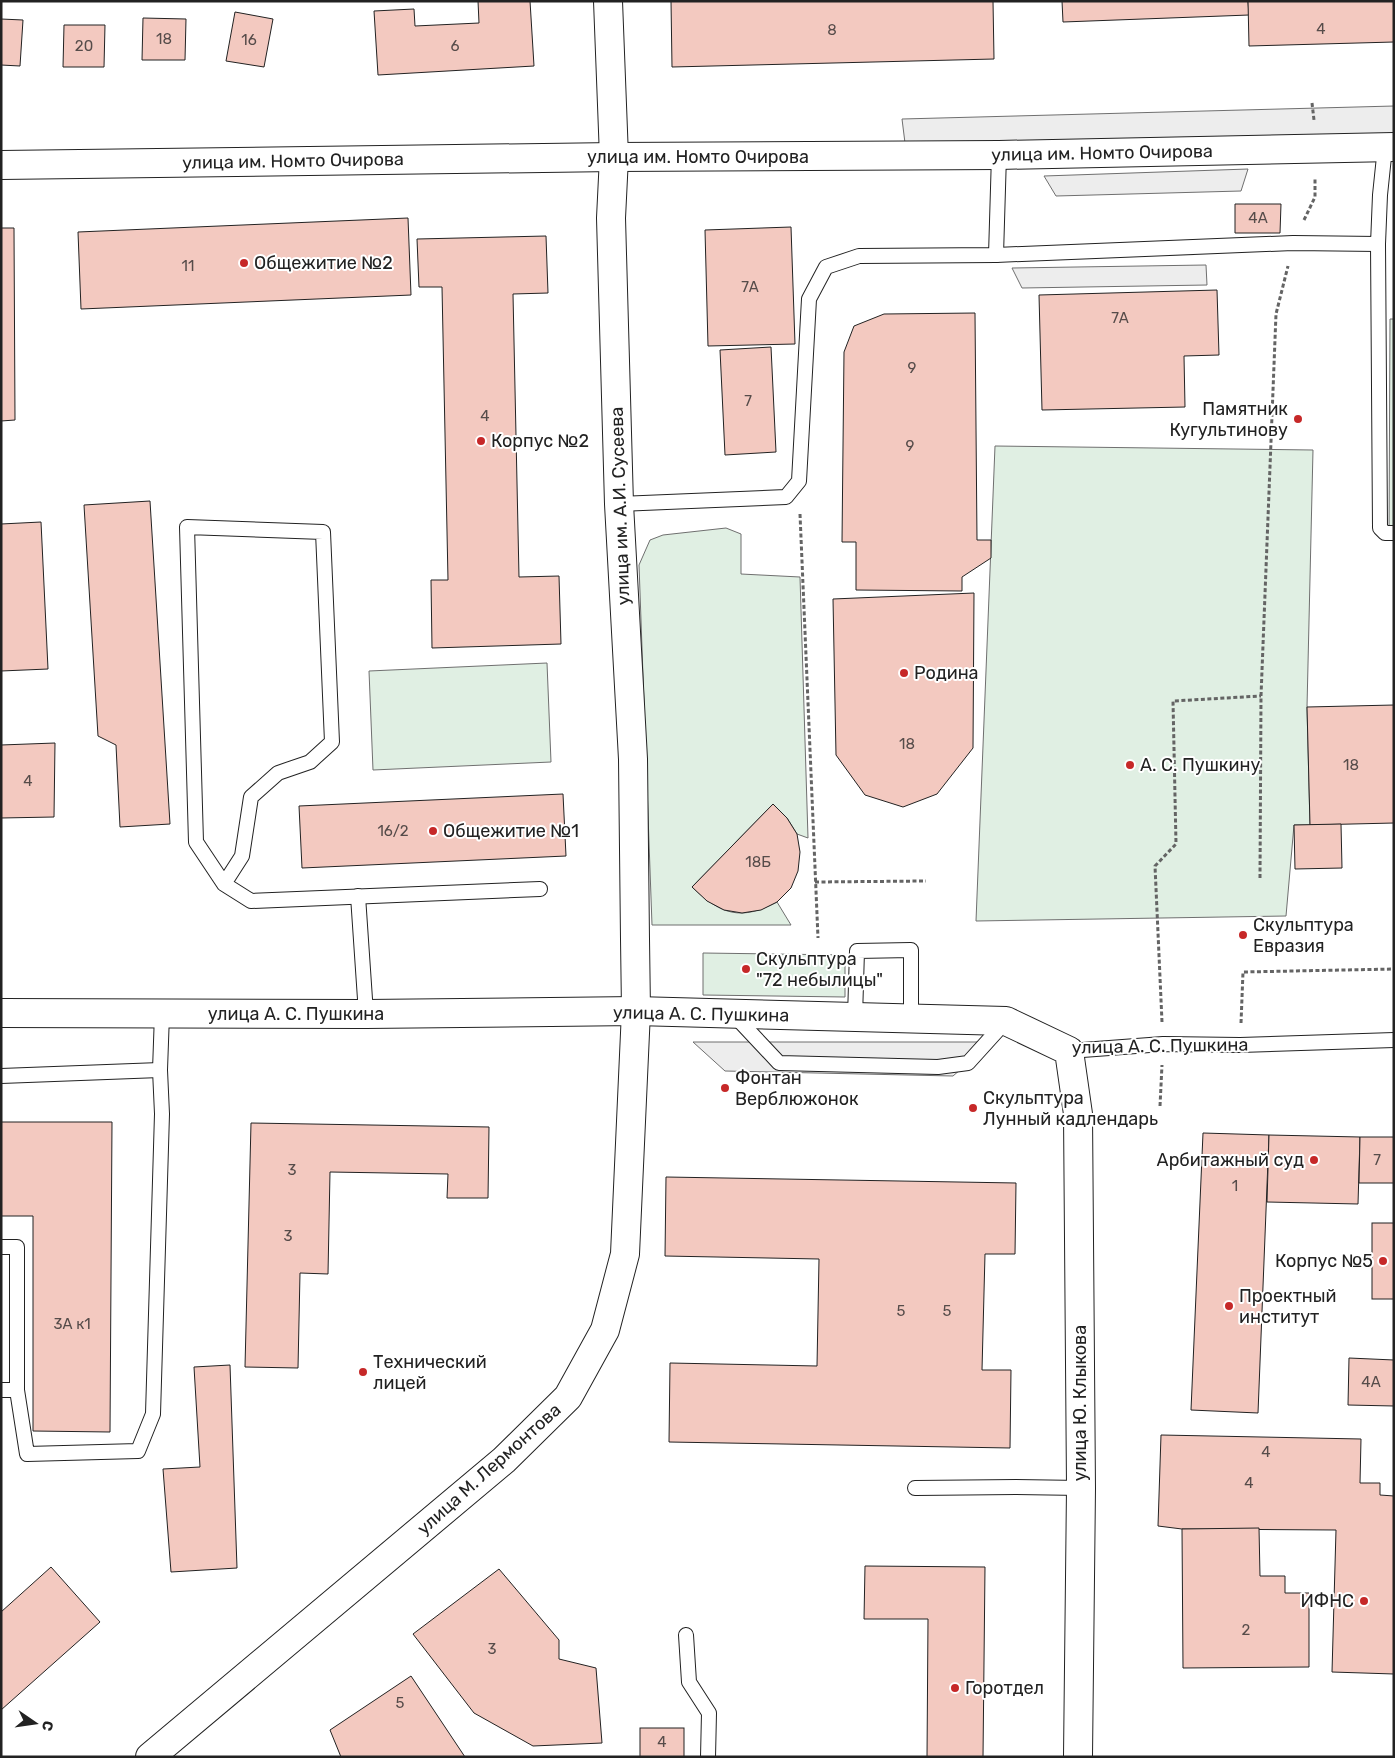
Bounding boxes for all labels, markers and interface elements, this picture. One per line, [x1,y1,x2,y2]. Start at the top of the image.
house number: 4 [1316,20,1326,38]
house number: 8 [827,21,837,39]
house number: 18 [156,30,172,48]
house number: 16 [241,31,257,49]
house number: 20 [75,37,93,55]
house number: 6 [450,37,460,55]
street label: улица им. Номто Очирова [991,140,1213,166]
street label: улица им. Номто Очирова [587,146,809,168]
street label: улица им. Номто Очирова [182,148,404,174]
house number: 4А [1248,209,1268,227]
place label: Общежитие №2 [254,252,393,274]
house number: 11 [182,257,194,275]
marker: Общежитие №2 [238,257,250,269]
house number: 7А [741,278,759,296]
house number: 7А [1111,309,1129,327]
house number: 9 [908,359,917,377]
house number: 7 [744,392,752,410]
place label: Памятник Кугультинову [1170,398,1288,441]
street label: улица им. А.И. Сусеева [606,406,634,606]
house number: 4 [480,407,490,425]
marker: Памятник Кугультинову [1292,413,1304,425]
place label: Корпус №2 [491,430,589,452]
marker: Корпус №2 [475,435,487,447]
house number: 9 [906,437,915,455]
place label: Родина [914,662,979,684]
marker: Родина [898,667,910,679]
house number: 18 [899,735,915,753]
place label: А. С. Пушкину [1140,754,1260,776]
house number: 18 [1343,756,1359,774]
marker: А. С. Пушкину [1124,759,1136,771]
house number: 4 [23,772,33,790]
place label: Общежитие №1 [443,820,579,842]
house number: 16/2 [377,822,409,840]
marker: Общежитие №1 [427,825,439,837]
house number: 18Б [745,853,771,871]
place label: Скульптура Евразия [1253,914,1354,957]
marker: Скульптура Евразия [1237,929,1249,941]
place label: Скульптура "72 небылицы" [756,948,883,991]
marker: Скульптура "72 небылицы" [740,963,752,975]
street label: улица А. С. Пушкина [613,1001,789,1027]
street label: улица А. С. Пушкина [208,1003,384,1025]
street label: улица А. С. Пушкина [1072,1033,1248,1059]
place label: Фонтан Верблюжонок [735,1067,859,1110]
marker: Фонтан Верблюжонок [719,1082,731,1094]
place label: Скульптура Лунный кадлендарь [983,1087,1158,1130]
marker: Скульптура Лунный кадлендарь [967,1102,979,1114]
place label: Арбитажный суд [1157,1149,1304,1171]
house number: 7 [1373,1151,1381,1169]
marker: Арбитажный суд [1308,1154,1320,1166]
house number: 3 [287,1161,297,1179]
house number: 1 [1232,1177,1238,1195]
house number: 3 [283,1227,293,1245]
place label: Корпус №5 [1275,1250,1373,1272]
marker: Корпус №5 [1377,1255,1389,1267]
place label: Проектный институт [1239,1285,1337,1328]
marker: Проектный институт [1223,1300,1235,1312]
house number: 5 [897,1302,906,1320]
house number: 5 [943,1302,952,1320]
house number: 3А к1 [53,1315,91,1333]
street label: улица Ю. Клыкова [1069,1325,1091,1481]
place label: Технический лицей [373,1351,487,1394]
marker: Технический лицей [357,1366,369,1378]
house number: 4А [1361,1373,1381,1391]
street label: улица М. Лермонтова [413,1399,565,1539]
house number: 4 [1261,1443,1271,1461]
house number: 4 [1244,1474,1254,1492]
place label: ИФНС [1300,1590,1354,1612]
marker: ИФНС [1358,1595,1370,1607]
house number: 2 [1242,1621,1251,1639]
house number: 3 [487,1640,497,1658]
place label: Горотдел [965,1677,1044,1699]
marker: Горотдел [949,1682,961,1694]
house number: 5 [396,1694,405,1712]
north arrow [10,1698,60,1748]
text: С [38,1719,57,1733]
house number: 4 [657,1733,667,1751]

